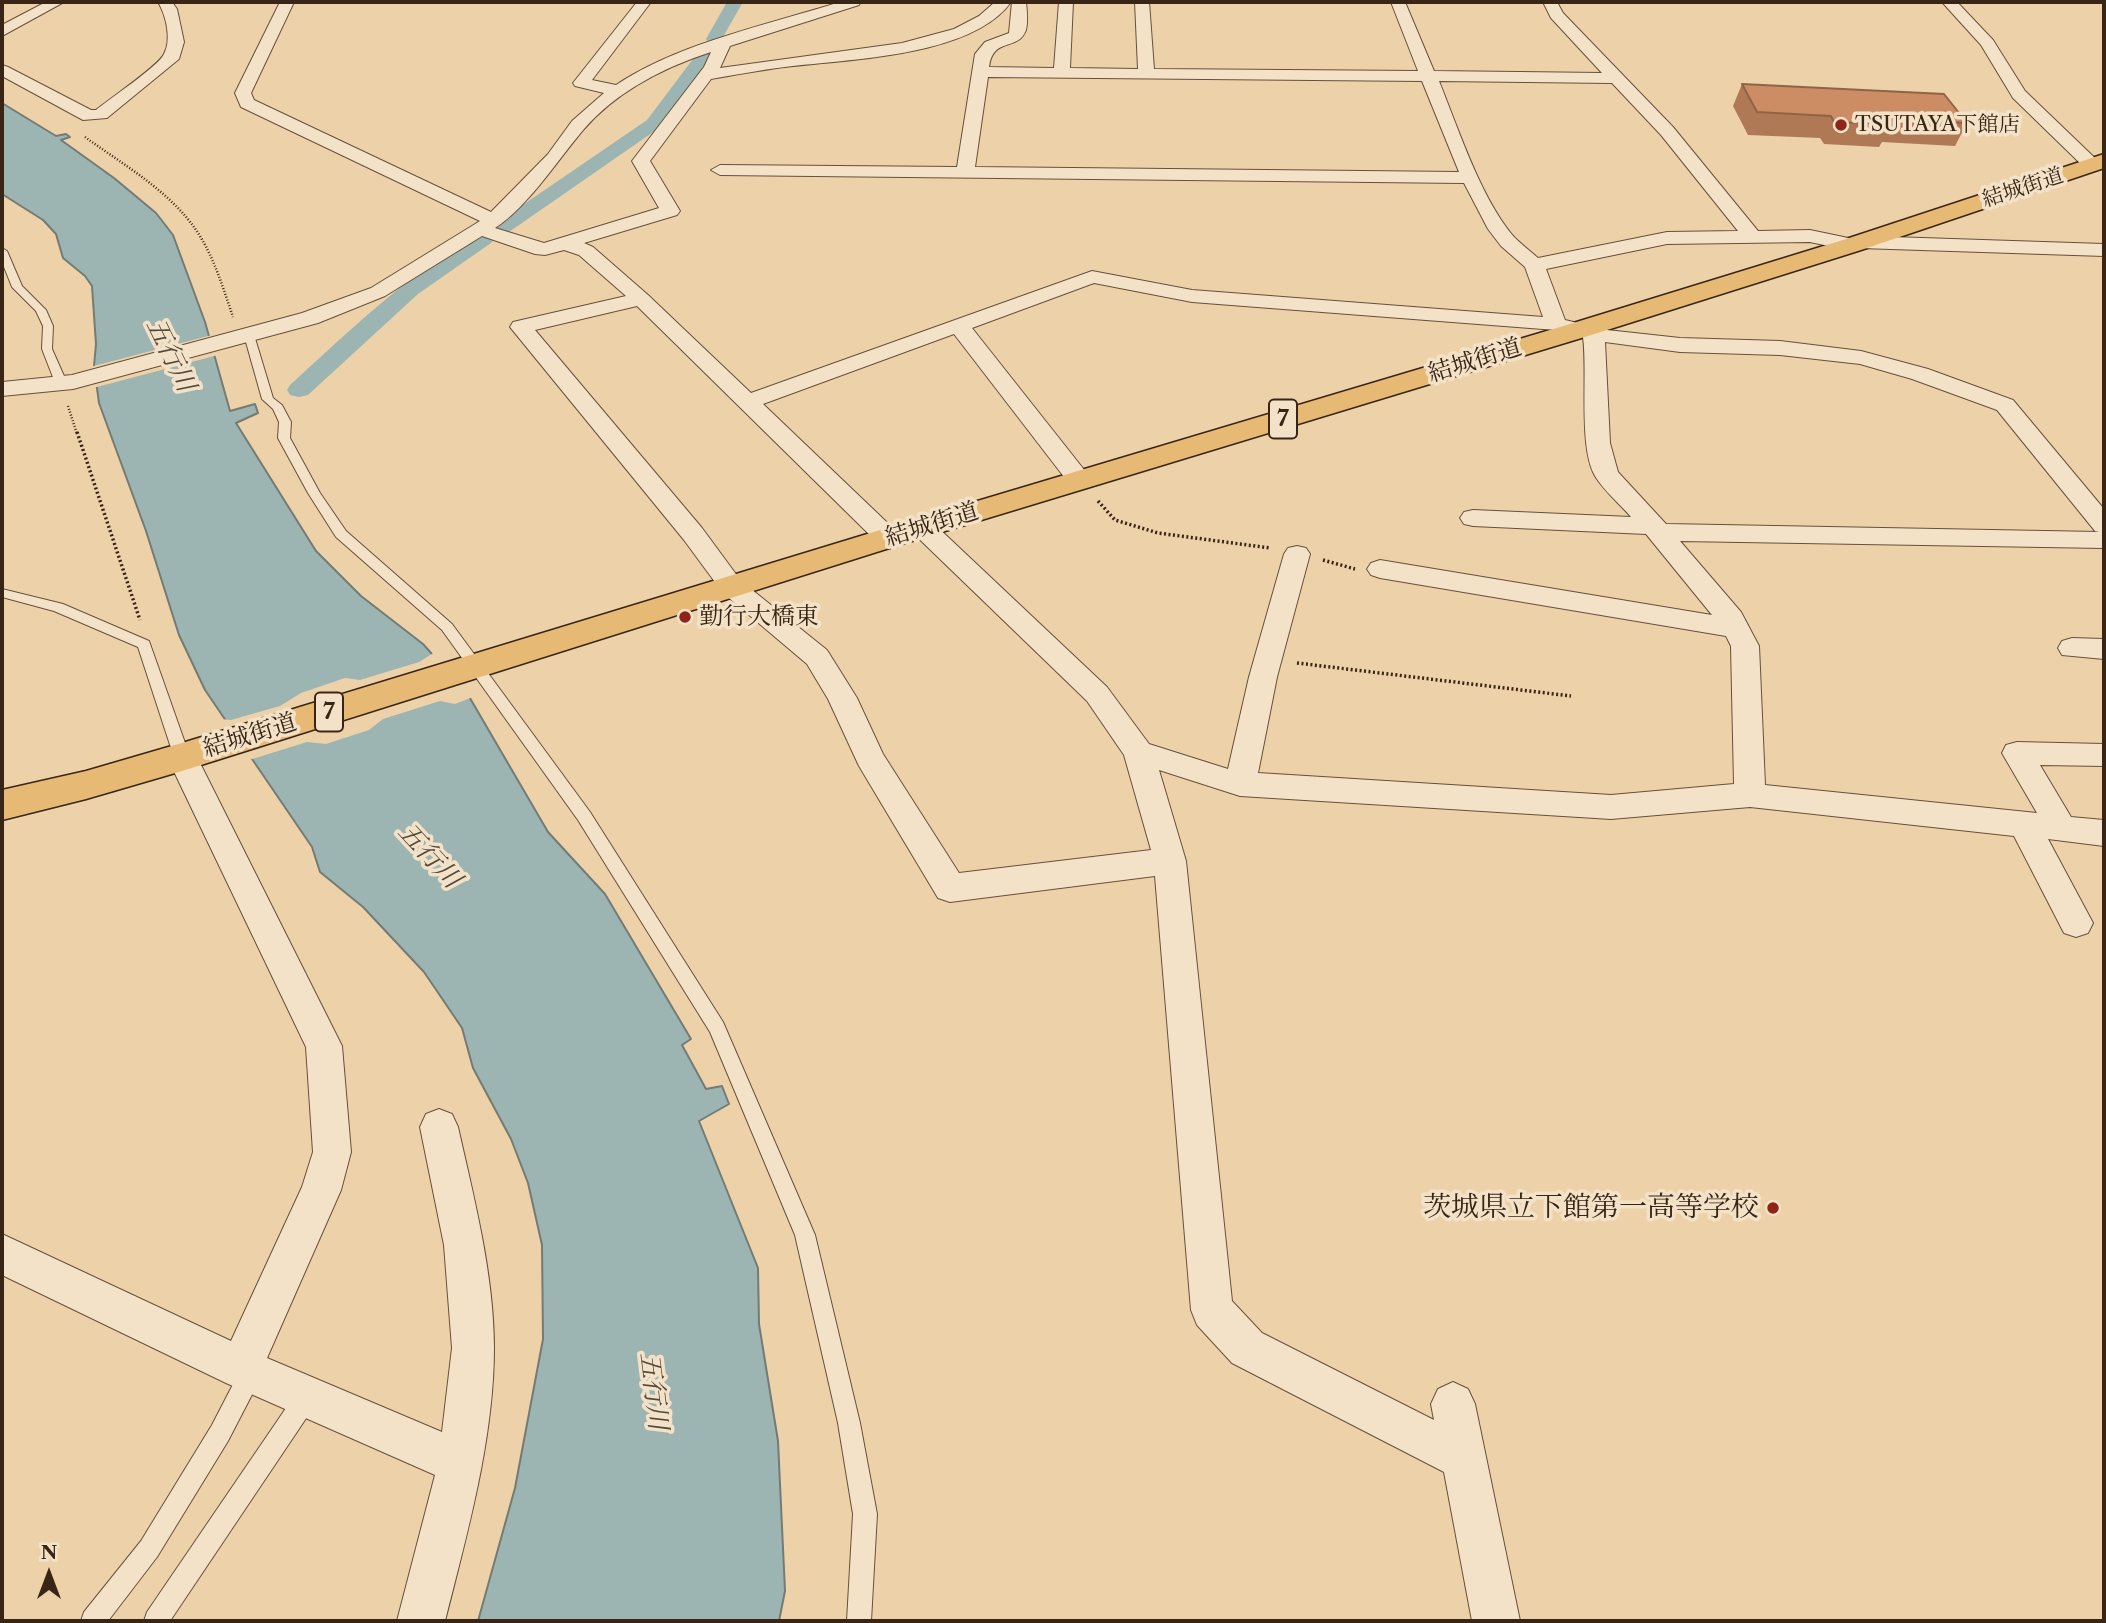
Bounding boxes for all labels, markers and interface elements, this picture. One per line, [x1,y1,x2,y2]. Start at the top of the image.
place label: TSUTAYA下館店 [1855,112,2020,138]
marker: TSUTAYA下館店 [1833,117,1849,133]
street label: 結城街道 [1979,163,2067,213]
water label: 五行川 [139,313,201,397]
street label: 結城街道 [1425,333,1525,389]
road number: 7 [1269,400,1297,438]
street label: 結城街道 [882,497,982,553]
place label: 勤行大橋東 [699,603,819,631]
marker: 勤行大橋東 [677,609,693,625]
road number: 7 [315,692,343,732]
street label: 結城街道 [200,708,300,764]
water label: 五行川 [391,817,467,895]
place label: 茨城県立下館第一高等学校 [1423,1191,1759,1225]
marker: 茨城県立下館第一高等学校 [1765,1200,1781,1216]
water label: 五行川 [633,1350,673,1432]
north arrow [14,1539,84,1609]
text: N [41,1541,57,1564]

